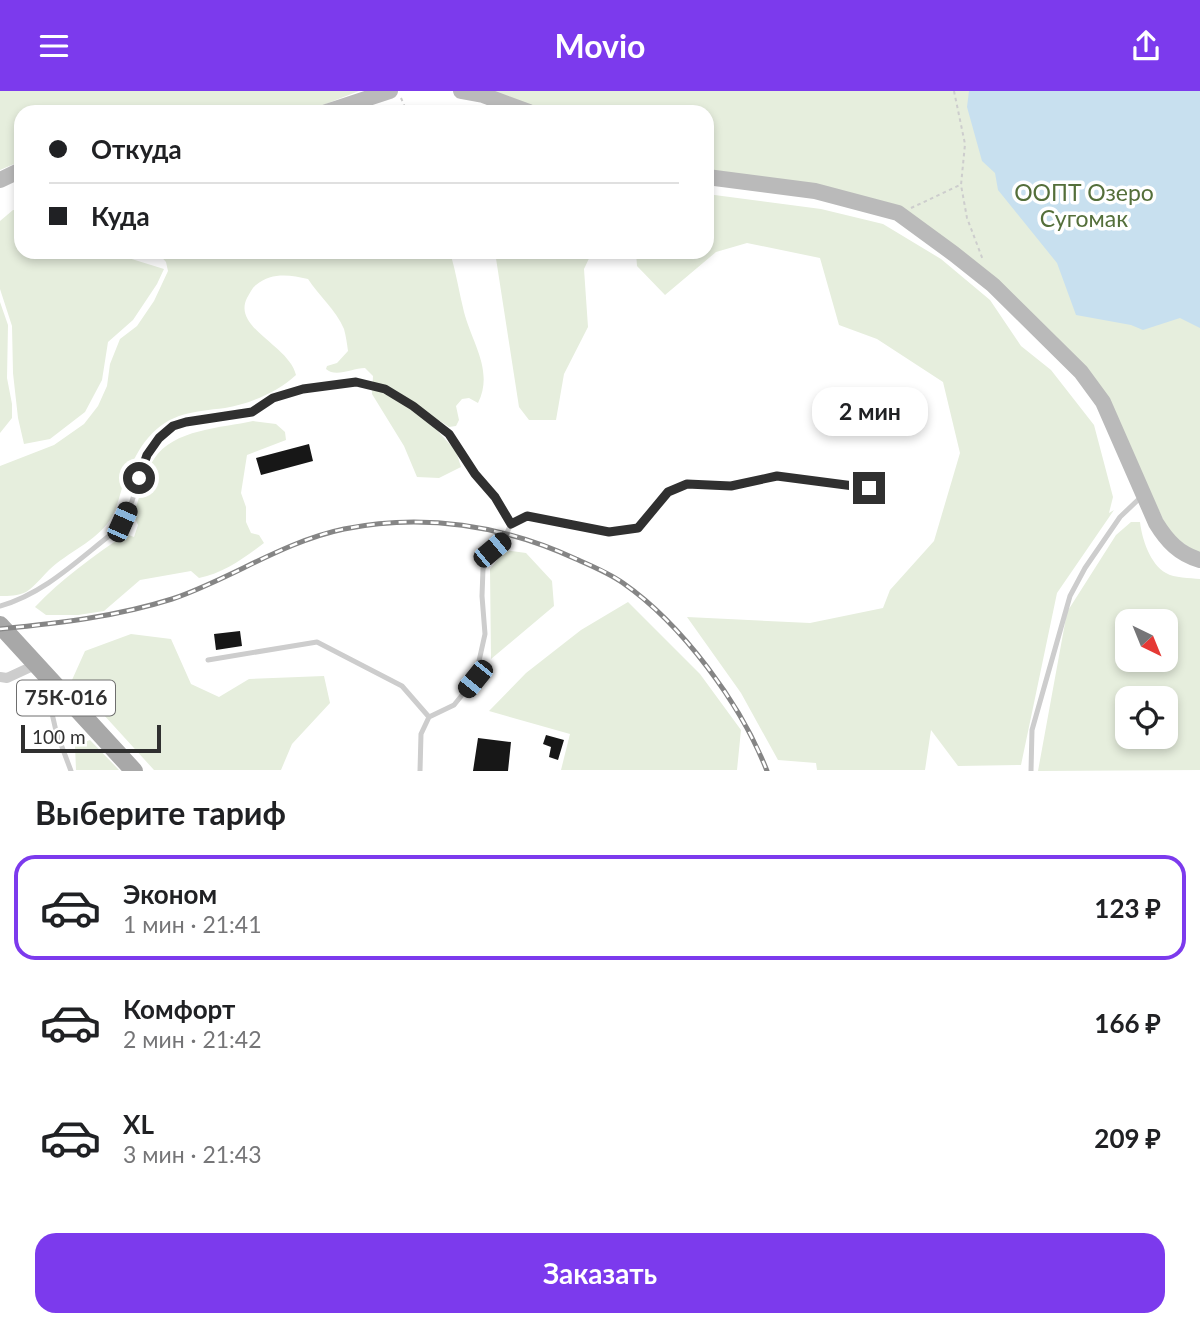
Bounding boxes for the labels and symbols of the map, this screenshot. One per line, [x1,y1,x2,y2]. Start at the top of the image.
park label: ООПТ Озеро Сугомак [1014,178,1154,232]
callout: 2 мин [811,387,927,435]
route start [123,462,155,494]
route end [853,472,885,504]
car [104,499,141,545]
car [470,528,515,572]
north arrow [1115,609,1178,672]
car [454,656,497,702]
road number: 75К-016 [17,681,115,715]
scale bar [21,722,161,753]

